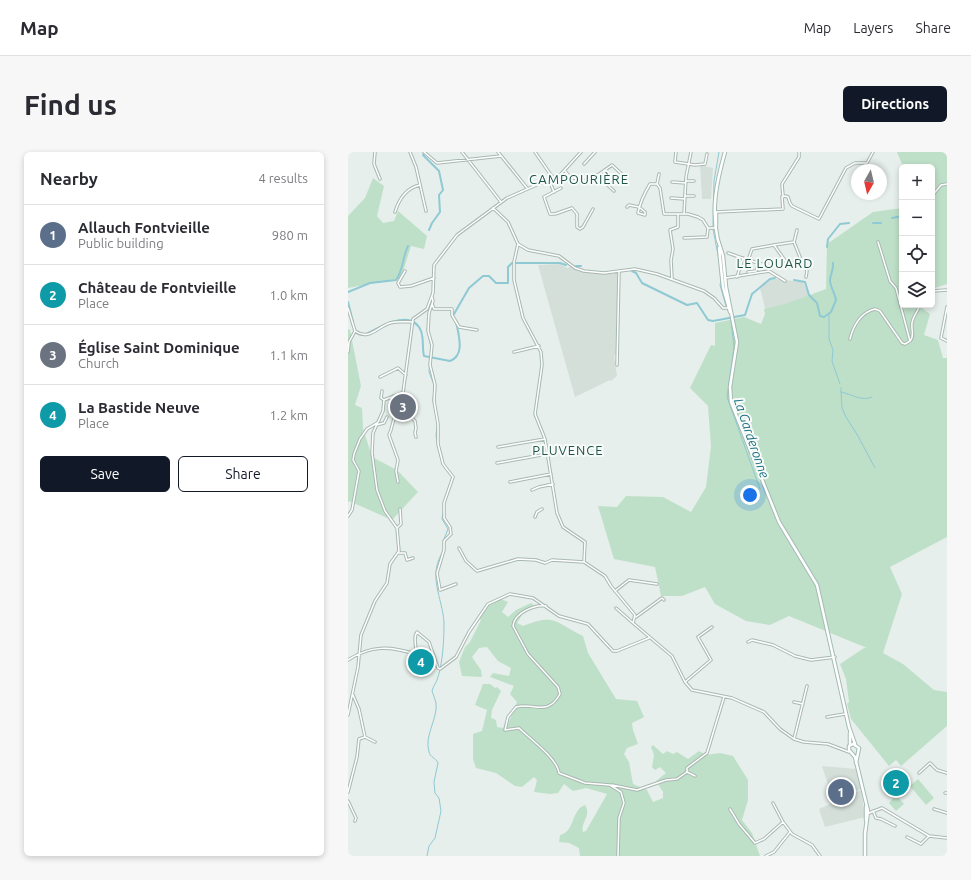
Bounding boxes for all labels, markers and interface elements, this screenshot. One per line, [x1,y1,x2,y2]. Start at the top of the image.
text: Map [20,17,59,39]
text: Map [804,20,831,36]
text: Layers [853,20,893,36]
text: Share [915,20,951,36]
button: Directions [843,86,947,122]
text: Find us [24,89,117,120]
north arrow [851,164,887,200]
map controls [899,164,935,308]
button: + [899,164,935,200]
text: Nearby [40,169,98,188]
text: 4 results [258,171,308,185]
district label: CAMPOURIÈRE [529,171,629,186]
button: − [899,200,935,236]
text: Allauch Fontvieille [78,219,210,236]
text: 1 [49,228,57,242]
text: 980 m [272,228,308,242]
text: Public building [78,236,164,250]
button: locate [899,236,935,272]
district label: LE LOUARD [737,256,813,270]
button: layers [899,272,935,308]
text: Château de Fontvieille [78,279,236,296]
text: 2 [49,288,57,302]
text: 1.0 km [269,288,308,302]
text: Place [78,296,109,310]
text: Église Saint Dominique [78,339,240,356]
text: 3 [49,348,57,362]
text: 1.1 km [269,348,308,362]
text: Church [78,356,119,370]
pin: 3 [390,392,416,422]
water label: La Garderonne [732,396,772,480]
text: La Bastide Neuve [78,399,200,416]
text: 4 [49,408,57,422]
text: 1.2 km [269,408,308,422]
text: Place [78,416,109,430]
district label: PLUVENCE [532,443,604,457]
button: Save [40,456,170,492]
button: Share [178,456,308,492]
your location [740,485,760,505]
pin: 4 [408,647,434,677]
pin: 2 [883,768,909,798]
pin: 1 [828,777,854,807]

